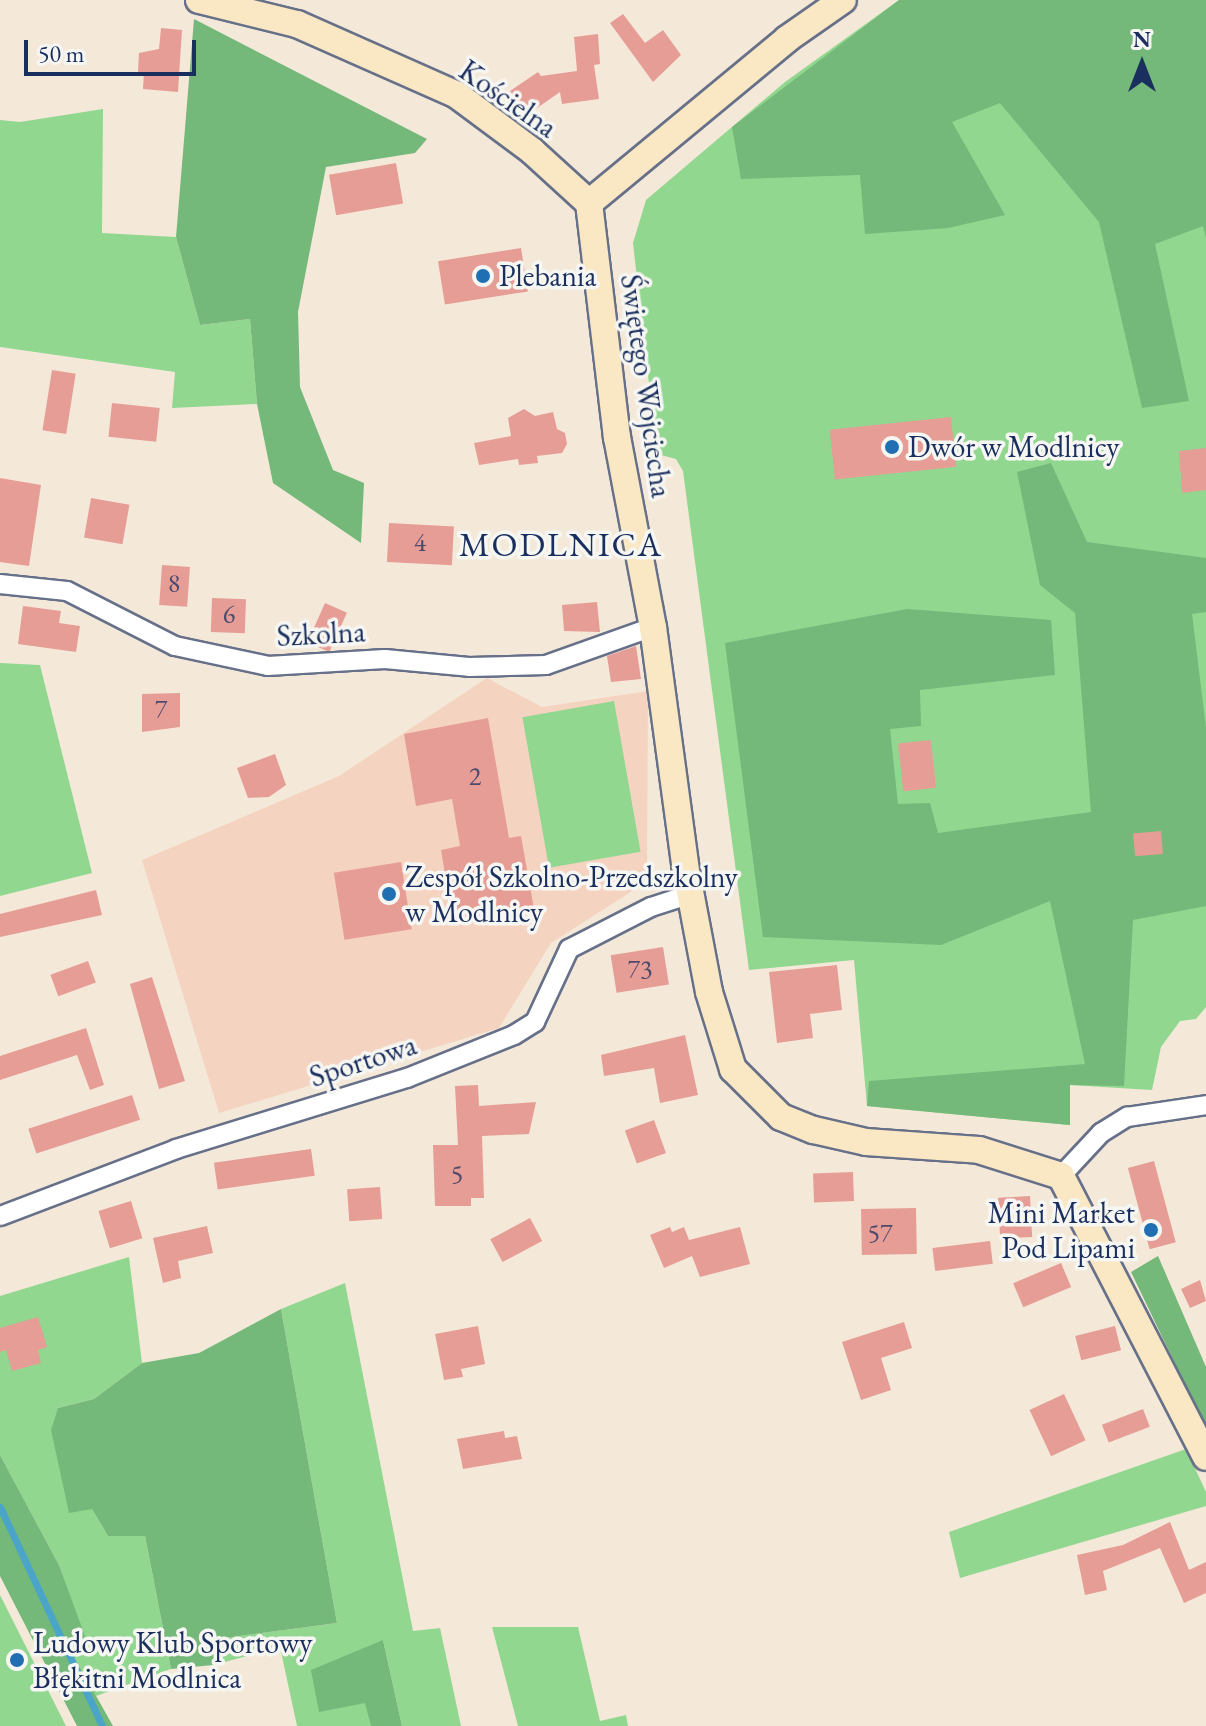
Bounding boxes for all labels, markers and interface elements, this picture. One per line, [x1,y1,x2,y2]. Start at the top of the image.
scale bar [28,24,200,74]
north arrow [1102,24,1182,104]
text: N [1133,25,1151,54]
text: 50 m [38,38,85,69]
street label: Kościelna [452,52,564,146]
place label: Plebania [499,258,596,294]
marker: Plebania [474,267,492,285]
street label: Świętego Wojciecha [613,272,679,500]
place label: Dwór w Modlnicy [908,429,1119,465]
marker: Dwór w Modlnicy [883,438,901,456]
district label: MODLNICA [459,525,663,565]
house number: 4 [414,527,426,559]
house number: 8 [168,568,180,600]
house number: 6 [223,599,235,631]
street label: Szkolna [276,614,366,654]
house number: 7 [155,694,167,726]
house number: 2 [469,761,481,793]
place label: Zespół Szkolno-Przedszkolny w Modlnicy [405,859,738,930]
marker: Zespół Szkolno-Przedszkolny w Modlnicy [380,885,398,903]
house number: 73 [628,954,652,986]
street label: Sportowa [305,1027,421,1095]
house number: 5 [451,1159,463,1191]
place label: Mini Market Pod Lipami [988,1195,1135,1266]
house number: 57 [868,1218,892,1250]
marker: Mini Market Pod Lipami [1142,1221,1160,1239]
place label: Ludowy Klub Sportowy Błękitni Modlnica [33,1625,312,1696]
marker: Ludowy Klub Sportowy Błękitni Modlnica [8,1651,26,1669]

